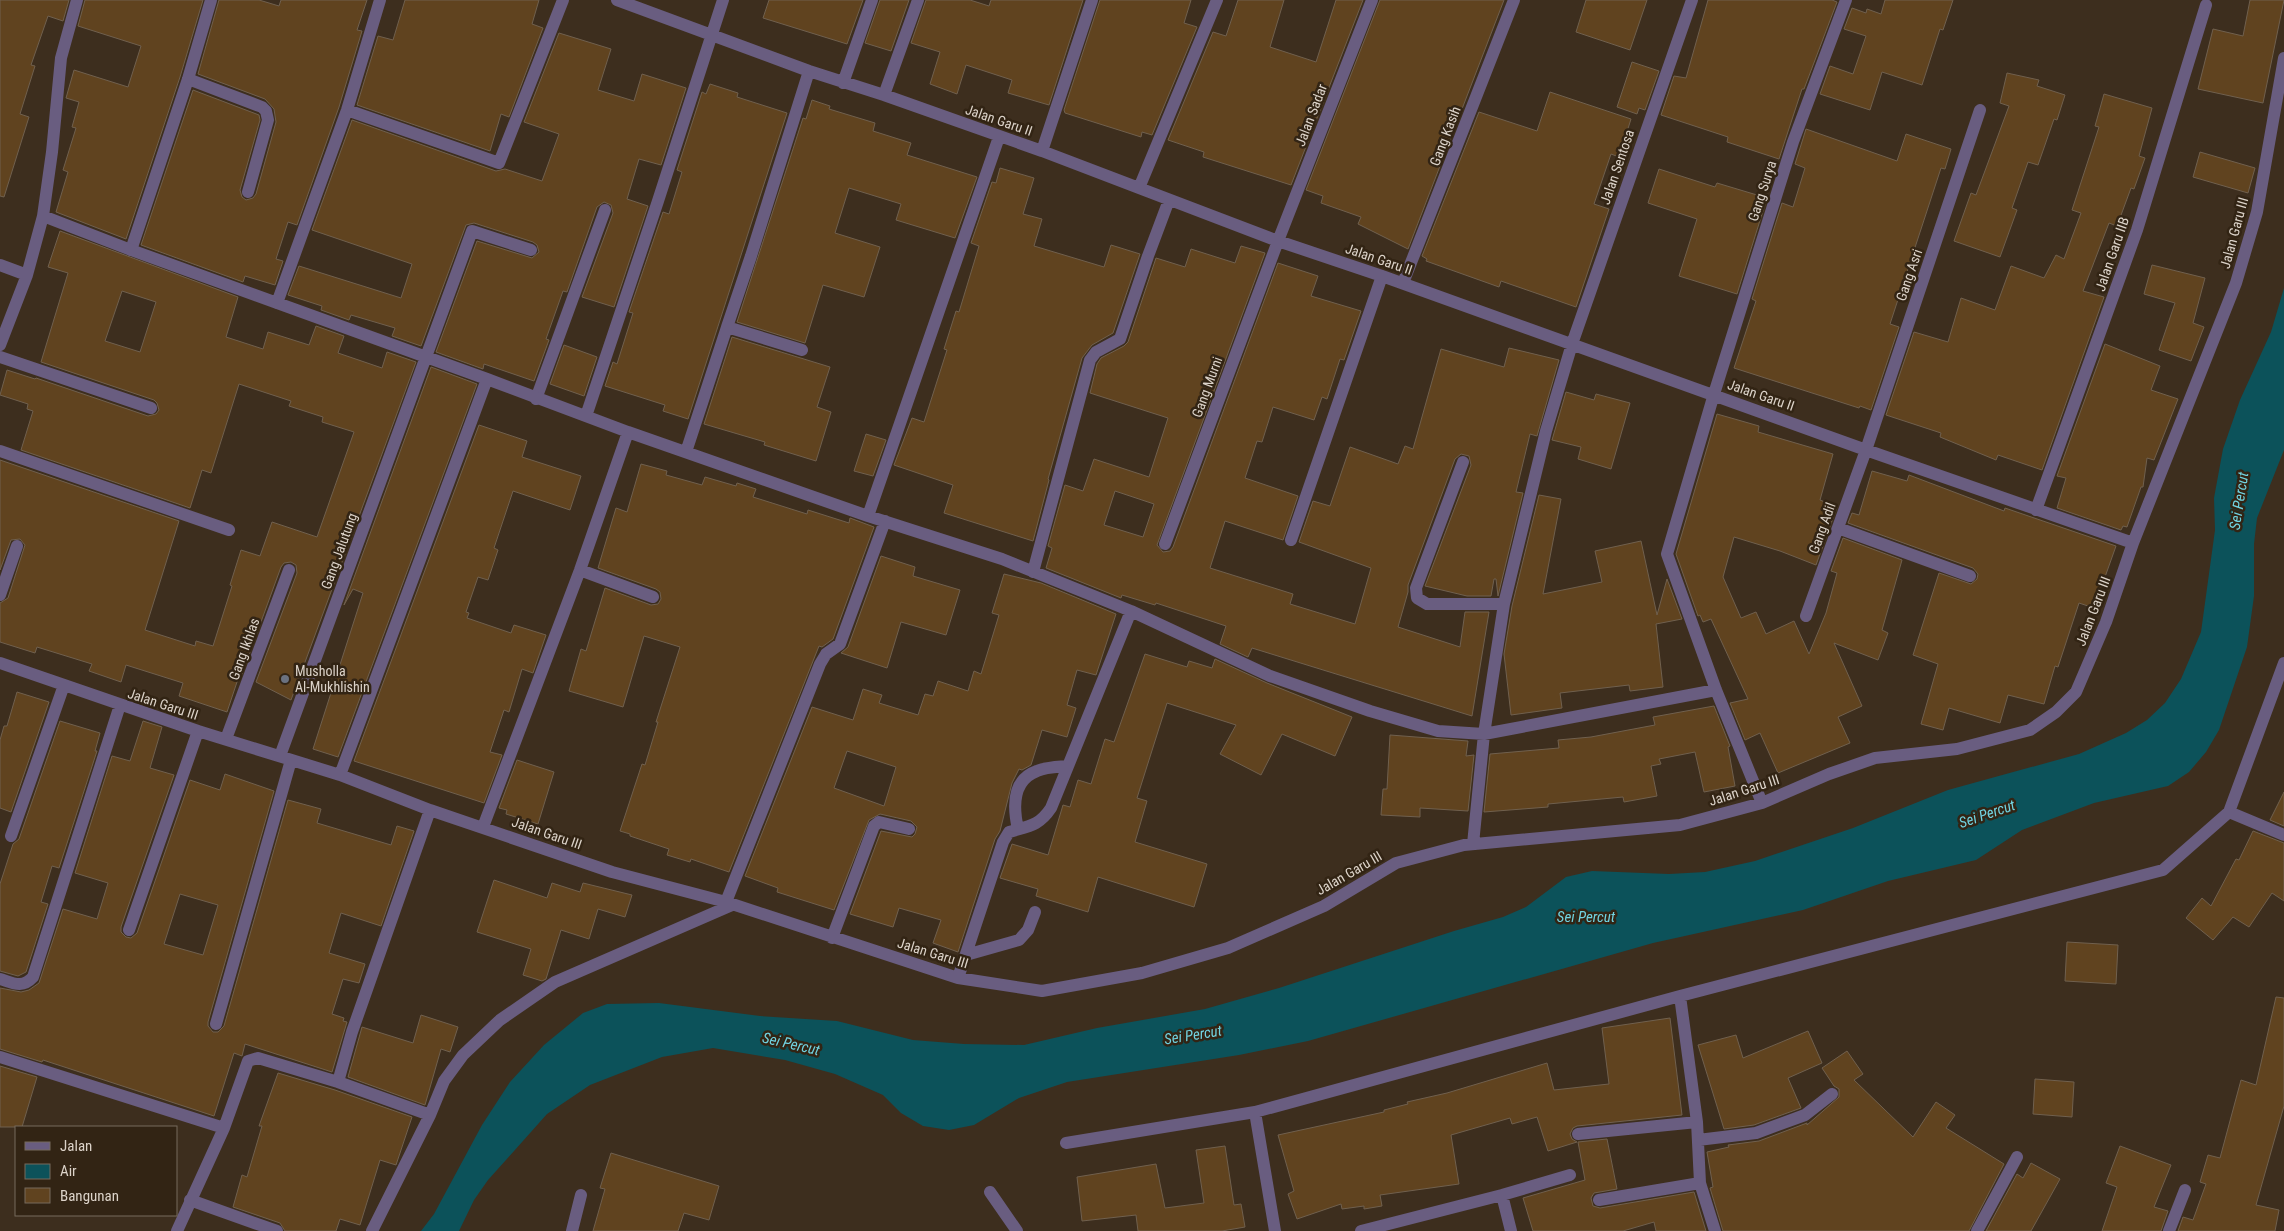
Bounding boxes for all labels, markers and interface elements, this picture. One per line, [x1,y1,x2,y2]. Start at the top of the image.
street label: Jalan Sadar [1292,82,1330,148]
street label: Jalan Garu II [963,101,1035,139]
street label: Gang Kasih [1426,104,1464,168]
street label: Jalan Sentosa [1597,127,1637,207]
street label: Gang Surya [1745,159,1779,223]
street label: Jalan Garu III [2217,196,2251,270]
street label: Jalan Garu IIB [2092,215,2132,293]
street label: Jalan Garu II [1343,240,1415,278]
street label: Gang Asri [1893,247,1925,303]
street label: Gang Murni [1189,354,1225,420]
street label: Jalan Garu II [1725,376,1797,414]
water label: Sei Percut [2226,470,2253,531]
street label: Gang Adil [1805,500,1839,556]
street label: Gang Jalutung [318,511,360,591]
street label: Jalan Garu III [2072,574,2114,648]
street label: Gang Ikhlas [225,616,263,682]
place label: Musholla Al-Mukhlishin [295,663,370,695]
marker: Musholla Al-Mukhlishin [279,673,291,685]
street label: Jalan Garu III [126,685,200,723]
street label: Jalan Garu III [1707,771,1781,809]
water label: Sei Percut [1957,796,2018,832]
street label: Jalan Garu III [510,814,584,852]
street label: Jalan Garu III [1313,848,1385,898]
water label: Sei Percut [1557,908,1616,926]
street label: Jalan Garu III [896,935,970,971]
water label: Sei Percut [1163,1021,1224,1048]
water label: Sei Percut [761,1029,822,1059]
legend [15,1126,178,1216]
text: Jalan [60,1137,92,1155]
text: Air [60,1162,77,1180]
text: Bangunan [60,1187,119,1205]

